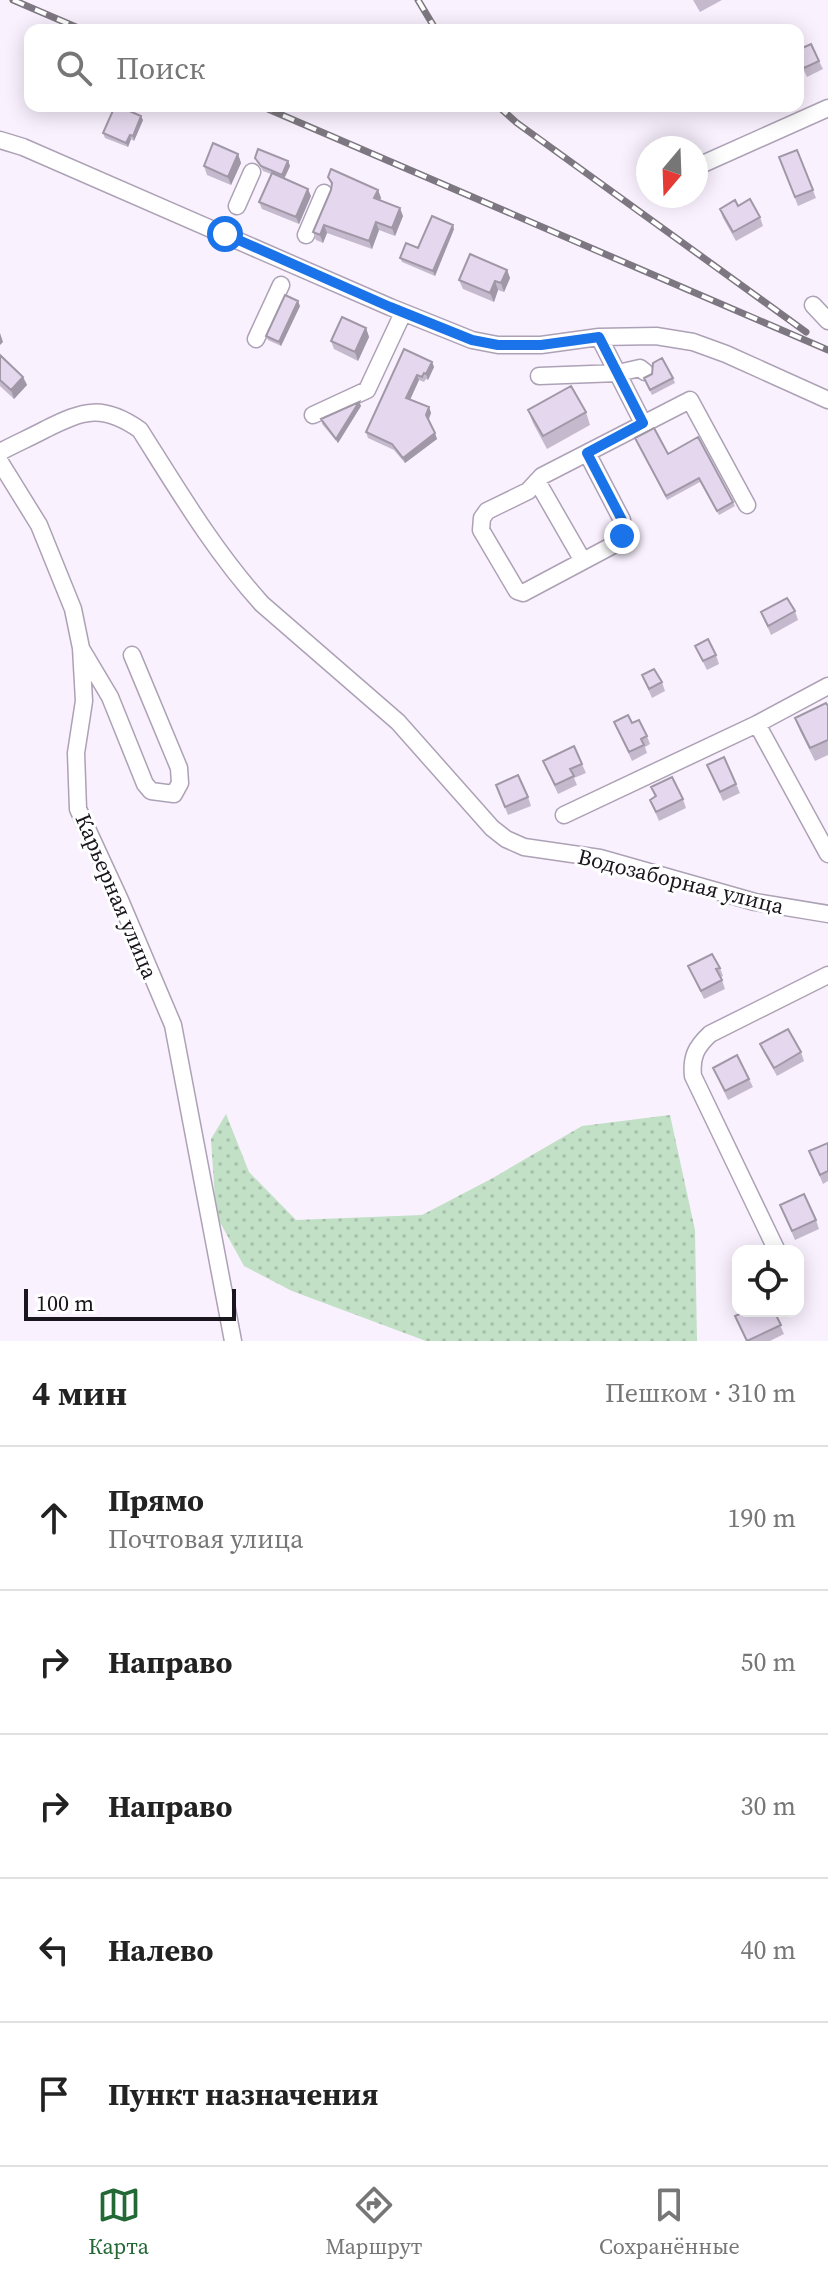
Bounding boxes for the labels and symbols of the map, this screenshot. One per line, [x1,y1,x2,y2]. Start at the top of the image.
north arrow [636,136,708,208]
route start [207,216,243,252]
route end [604,518,640,554]
street label: Карьерная улица [69,809,166,984]
street label: Водозаборная улица [575,841,788,921]
scale bar [24,1285,236,1321]

